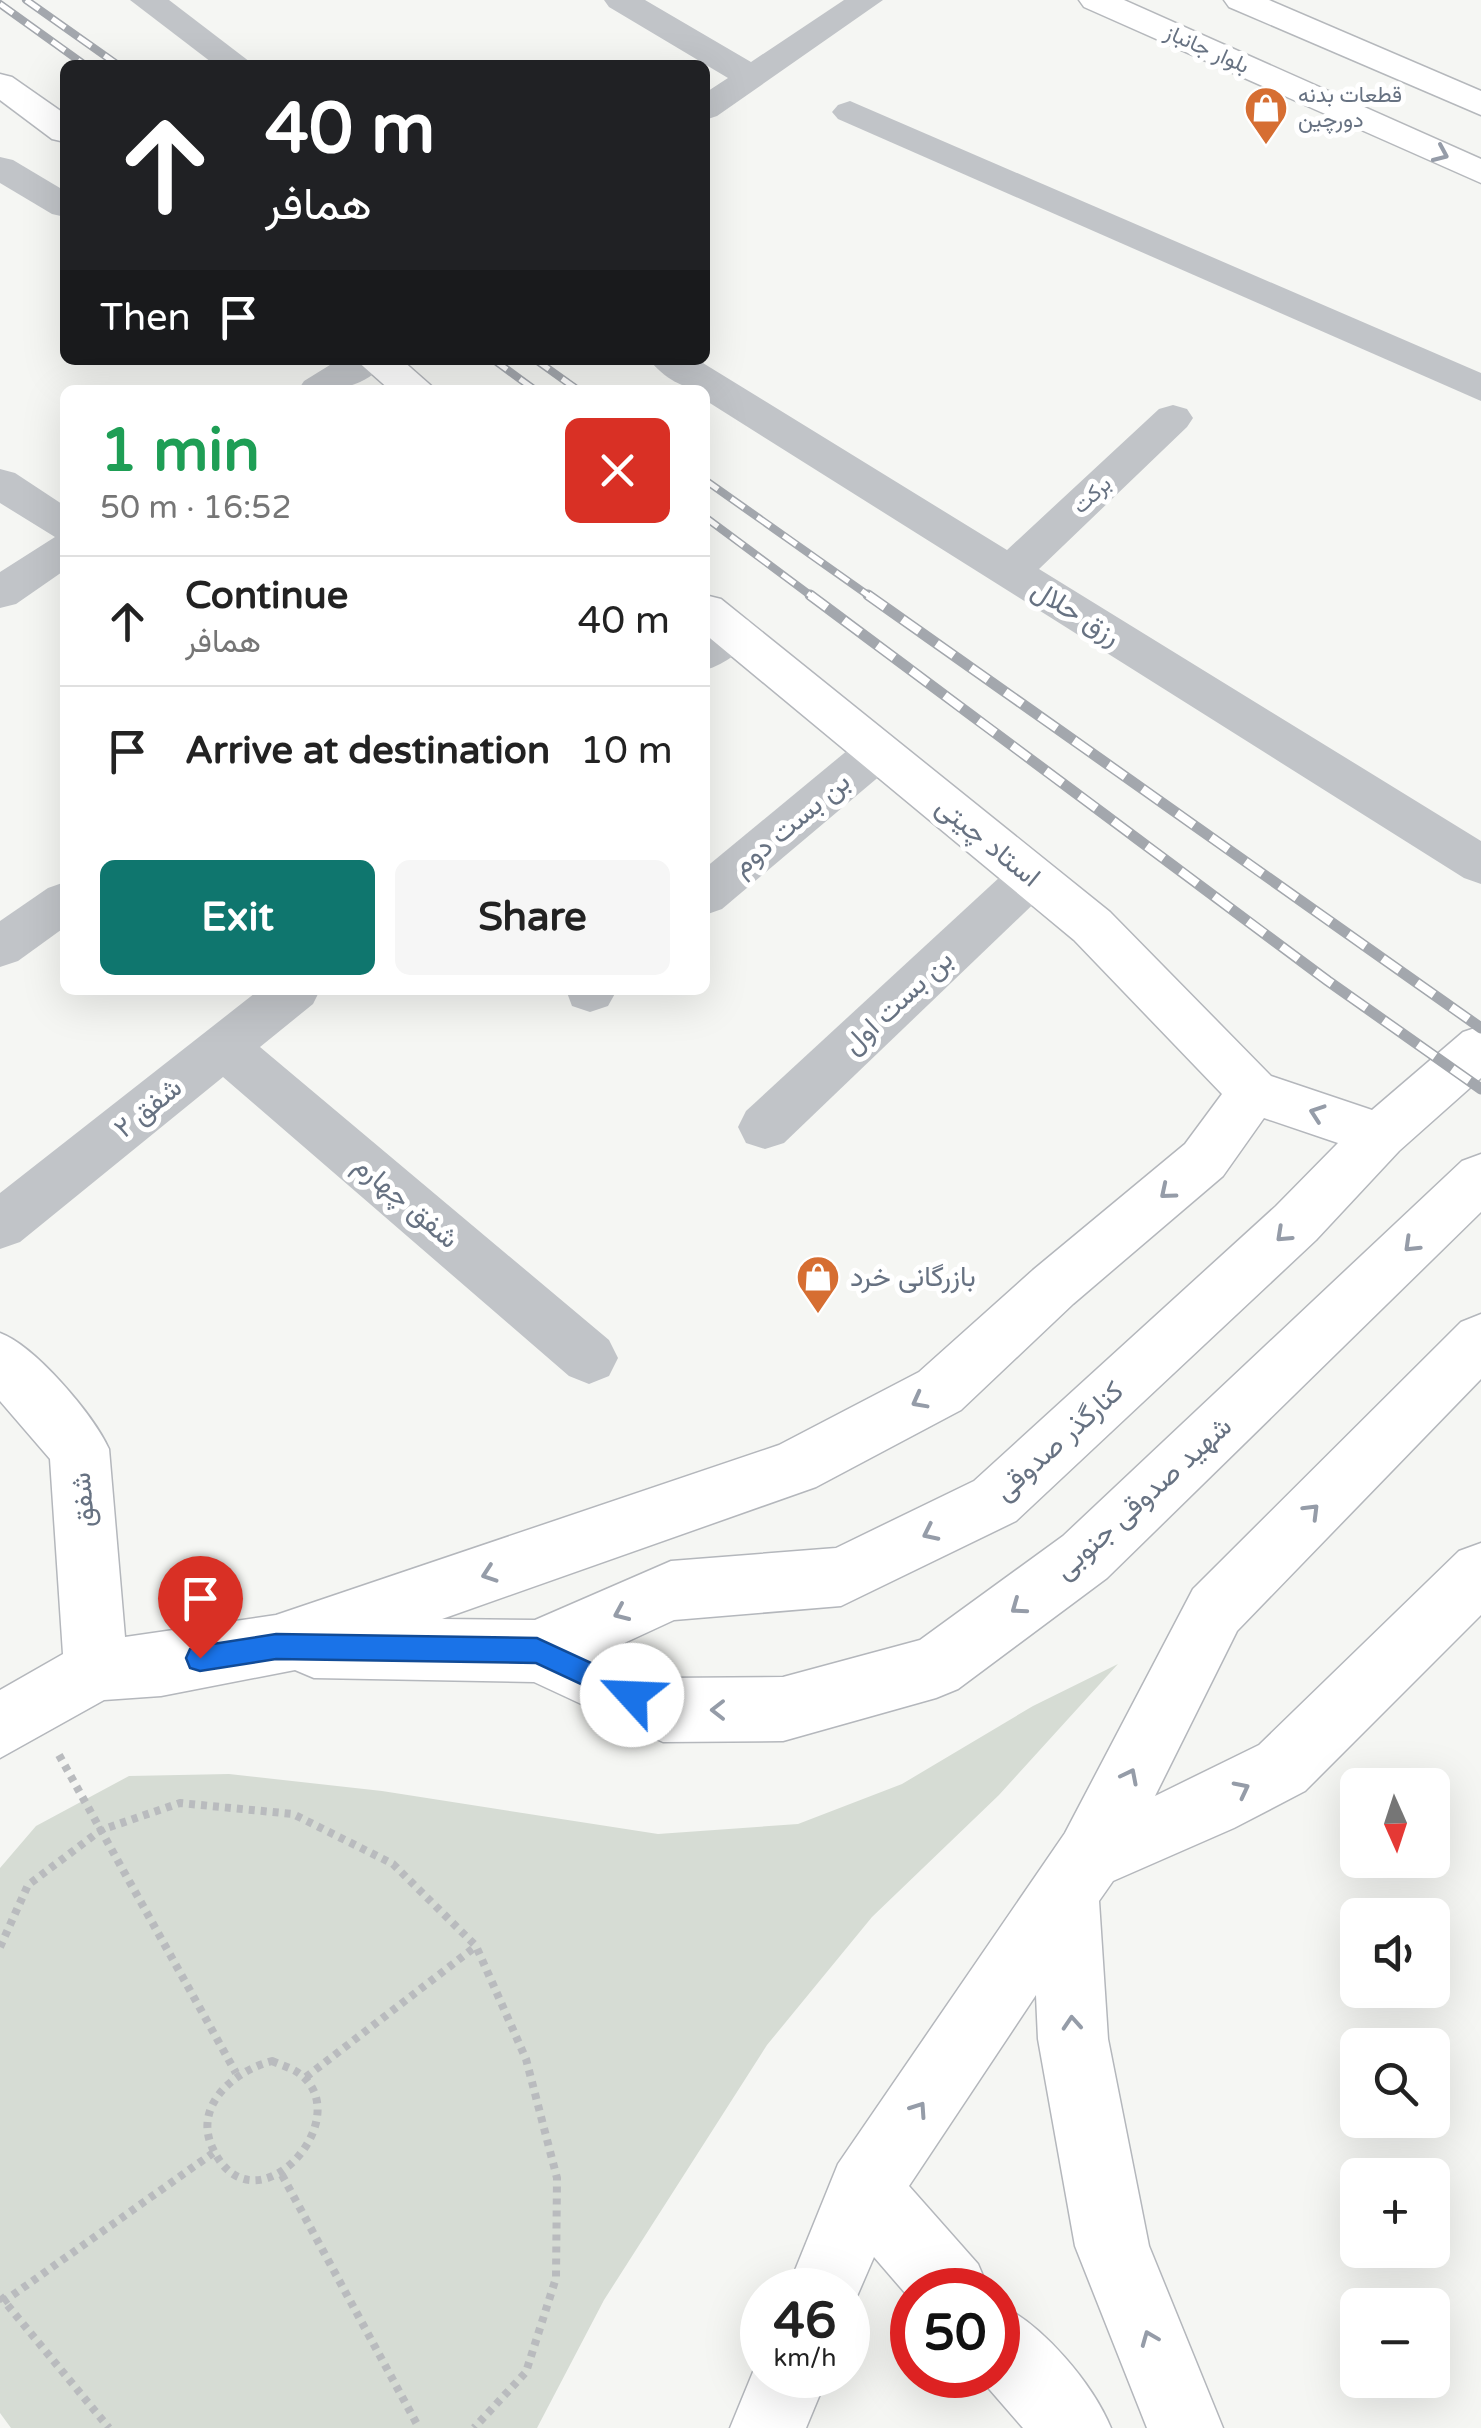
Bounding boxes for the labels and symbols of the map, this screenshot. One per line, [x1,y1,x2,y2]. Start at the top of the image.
street label: بلوار جانباز [1160,19,1253,79]
place label: قطعات بدنه دورچین [1298,82,1402,134]
shop icon: قطعات بدنه دورچین [1243,85,1289,146]
one-way arrow [1431,142,1449,162]
street label: برکت [1067,471,1117,519]
street label: رزق حلال [1025,573,1127,653]
street label: بن بست دوم [725,765,858,884]
street label: استاد چیتی [928,790,1047,895]
street label: بن بست اول [836,943,960,1061]
street label: شفق ۲ [107,1070,189,1146]
one-way arrow [1309,1104,1326,1125]
street label: شفق چهارم [346,1148,465,1256]
one-way arrow [1160,1180,1178,1198]
one-way arrow [1277,1223,1295,1241]
one-way arrow [1404,1233,1422,1251]
shop icon: بازرگانی خرد [795,1254,841,1315]
place label: بازرگانی خرد [850,1260,976,1294]
street label: کنارگذر صدوقی [987,1374,1131,1508]
one-way arrow [912,1389,930,1409]
street label: شهید صدوقی جنوبی [1047,1409,1239,1587]
street label: شفق [64,1471,102,1529]
one-way arrow [1300,1505,1318,1523]
one-way arrow [923,1521,941,1541]
pin [158,1556,243,1659]
one-way arrow [481,1562,498,1582]
one-way arrow [1010,1594,1029,1613]
one-way arrow [613,1601,631,1621]
position arrow [580,1643,684,1747]
one-way arrow [710,1699,726,1721]
one-way arrow [1118,1768,1138,1786]
north arrow [1340,1768,1450,1878]
one-way arrow [1232,1781,1250,1801]
one-way arrow [1062,2015,1084,2031]
one-way arrow [907,2102,925,2121]
speed limit sign: 50 [890,2268,1020,2398]
one-way arrow [1140,2330,1160,2347]

